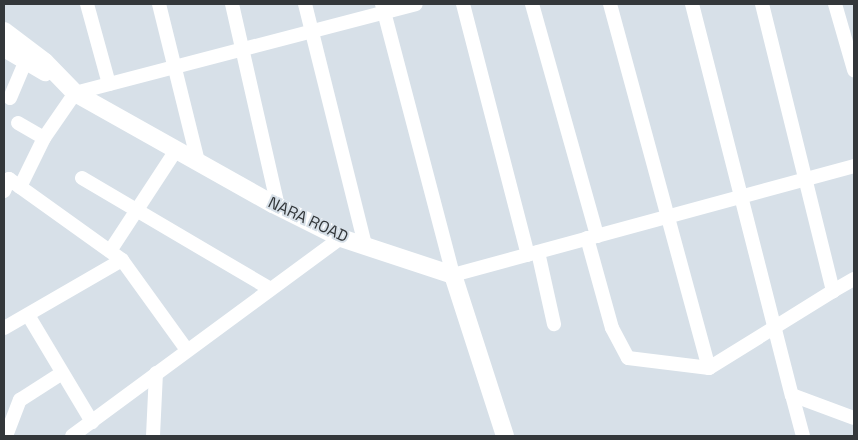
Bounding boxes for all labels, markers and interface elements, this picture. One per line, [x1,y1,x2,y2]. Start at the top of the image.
street label: NARA ROAD [265,193,351,247]

